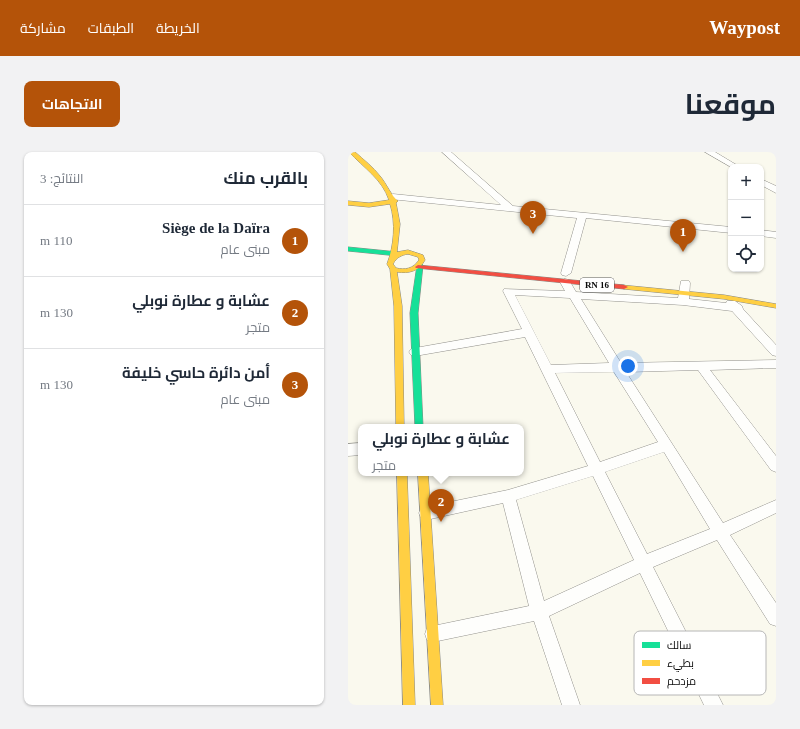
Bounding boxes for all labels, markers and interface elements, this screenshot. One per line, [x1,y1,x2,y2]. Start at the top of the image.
text: Waypost [709,17,780,38]
text: مشاركة [20,21,66,36]
text: الطبقات [88,21,134,36]
text: الخريطة [156,21,200,36]
button: الاتجاهات [24,81,120,127]
text: موقعنا [685,89,776,120]
map controls [728,164,764,272]
button: + [728,164,764,200]
text: بالقرب منك [224,169,308,188]
text: النتائج: 3 [40,171,84,186]
button: − [728,200,764,236]
pin: 3 [520,201,546,234]
pin: 1 [670,219,696,252]
text: Siège de la Daïra [162,220,270,236]
text: 110 m [40,233,72,248]
text: 1 [292,233,298,248]
button: locate [728,236,764,272]
text: مبنى عام [220,242,270,257]
road number: RN 16 [580,278,614,292]
text: عشابة و عطارة نوبلي [132,293,270,309]
text: 130 m [40,305,73,320]
text: 2 [292,305,298,320]
text: متجر [246,320,270,335]
your location [618,356,638,376]
text: أمن دائرة حاسي خليفة [122,365,270,381]
text: 130 m [40,377,73,392]
text: 3 [292,377,298,392]
text: مبنى عام [220,392,270,407]
popup [358,424,524,476]
text: عشابة و عطارة نوبلي [372,431,510,447]
text: متجر [372,458,396,473]
pin: 2 [428,489,454,522]
legend [634,631,766,695]
text: سالك [667,639,691,651]
text: بطيء [667,657,694,672]
text: مزدحم [667,675,696,689]

